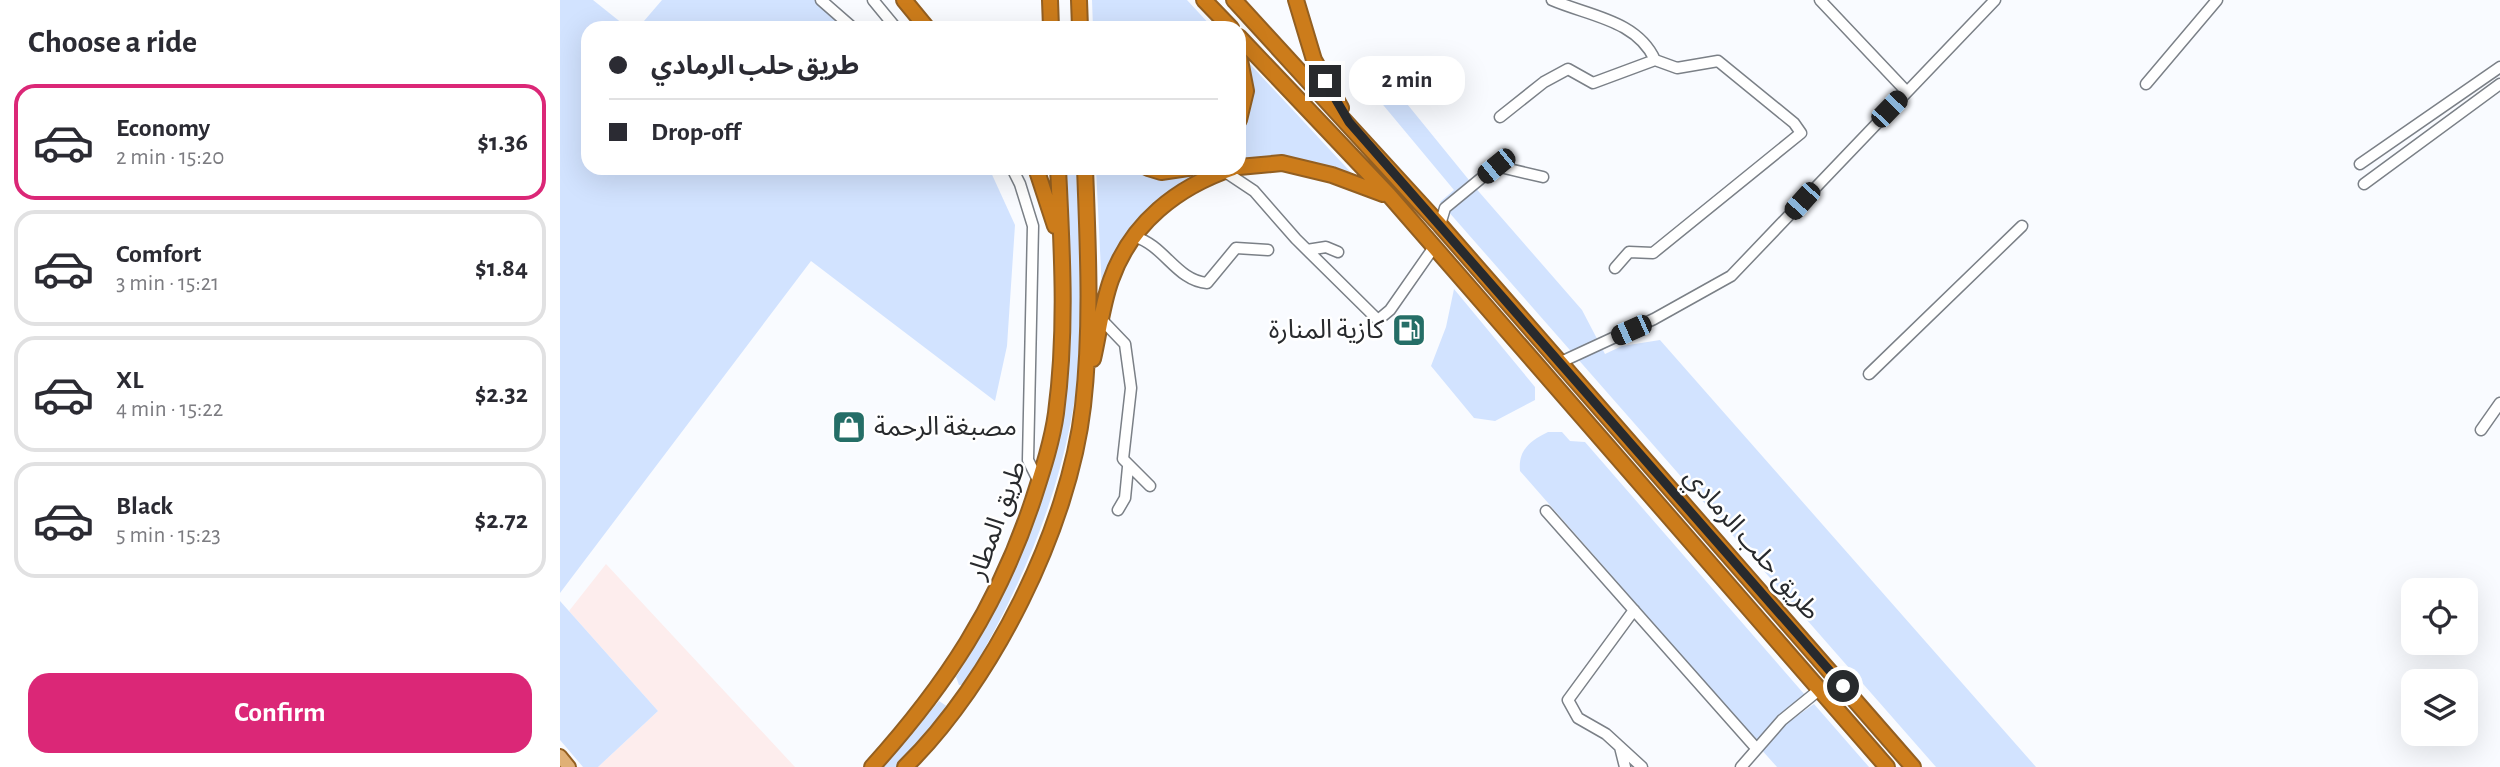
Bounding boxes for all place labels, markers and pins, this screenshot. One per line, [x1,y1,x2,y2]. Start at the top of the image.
fuel station icon: كازية المنارة [1390,311,1428,349]
place label: كازية المنارة [1269,317,1384,344]
shop icon: مصبغة الرحمة [830,408,868,446]
place label: مصبغة الرحمة [874,414,1017,441]

